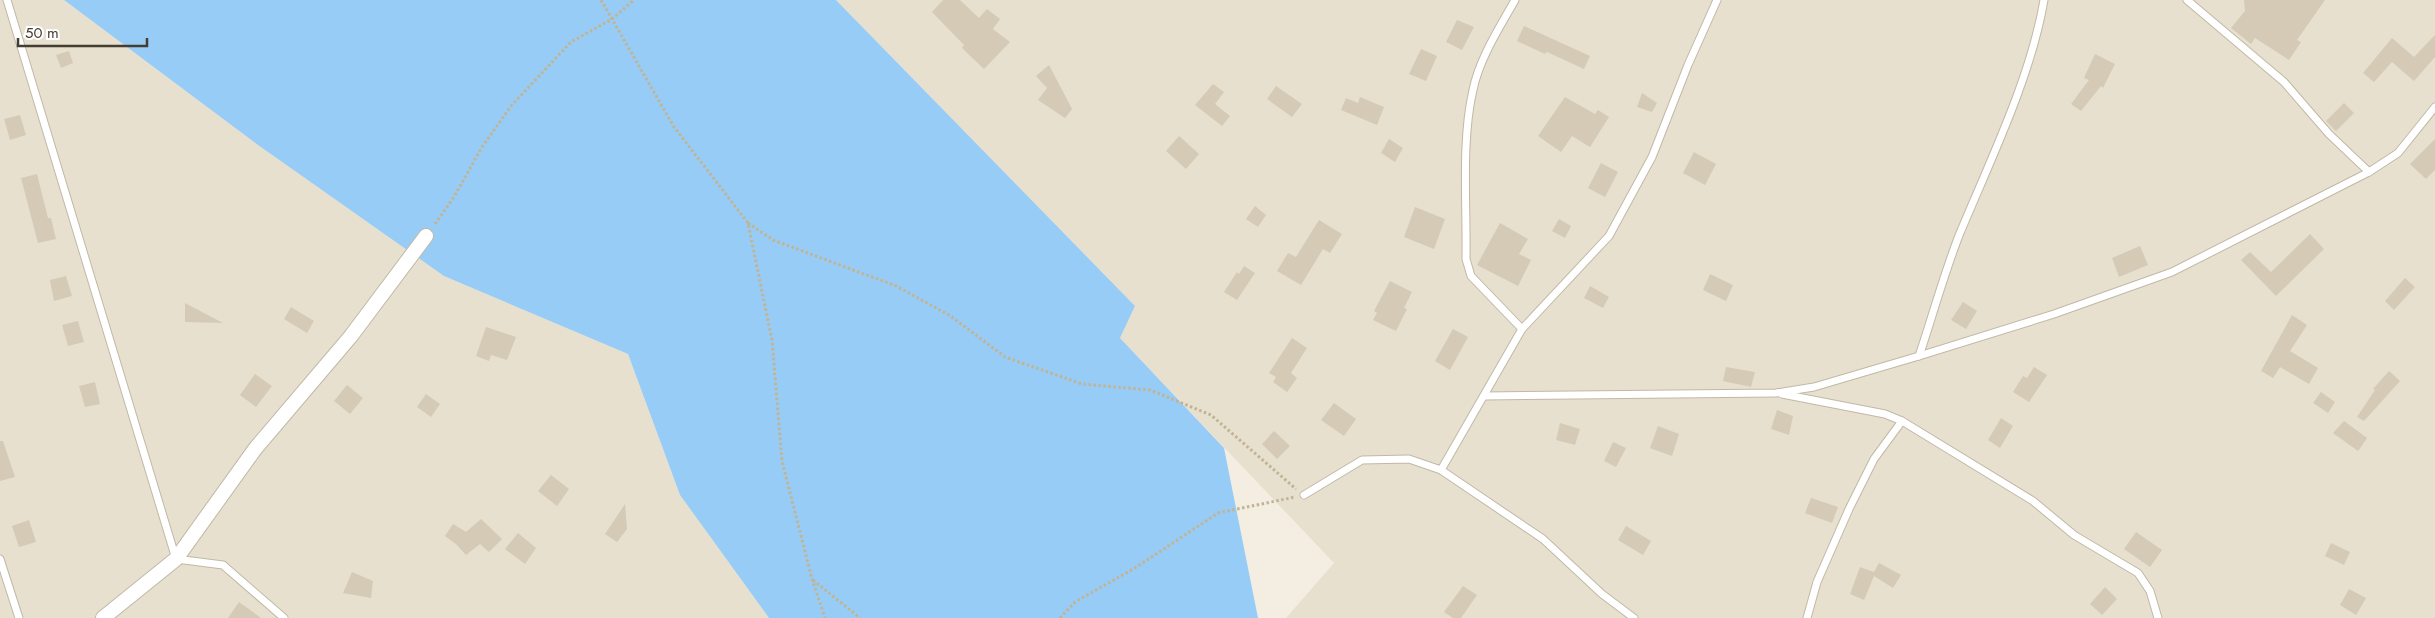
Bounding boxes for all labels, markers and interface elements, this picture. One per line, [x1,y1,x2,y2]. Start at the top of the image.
scale bar [18,15,146,47]
text: 50 m [25,22,59,44]

